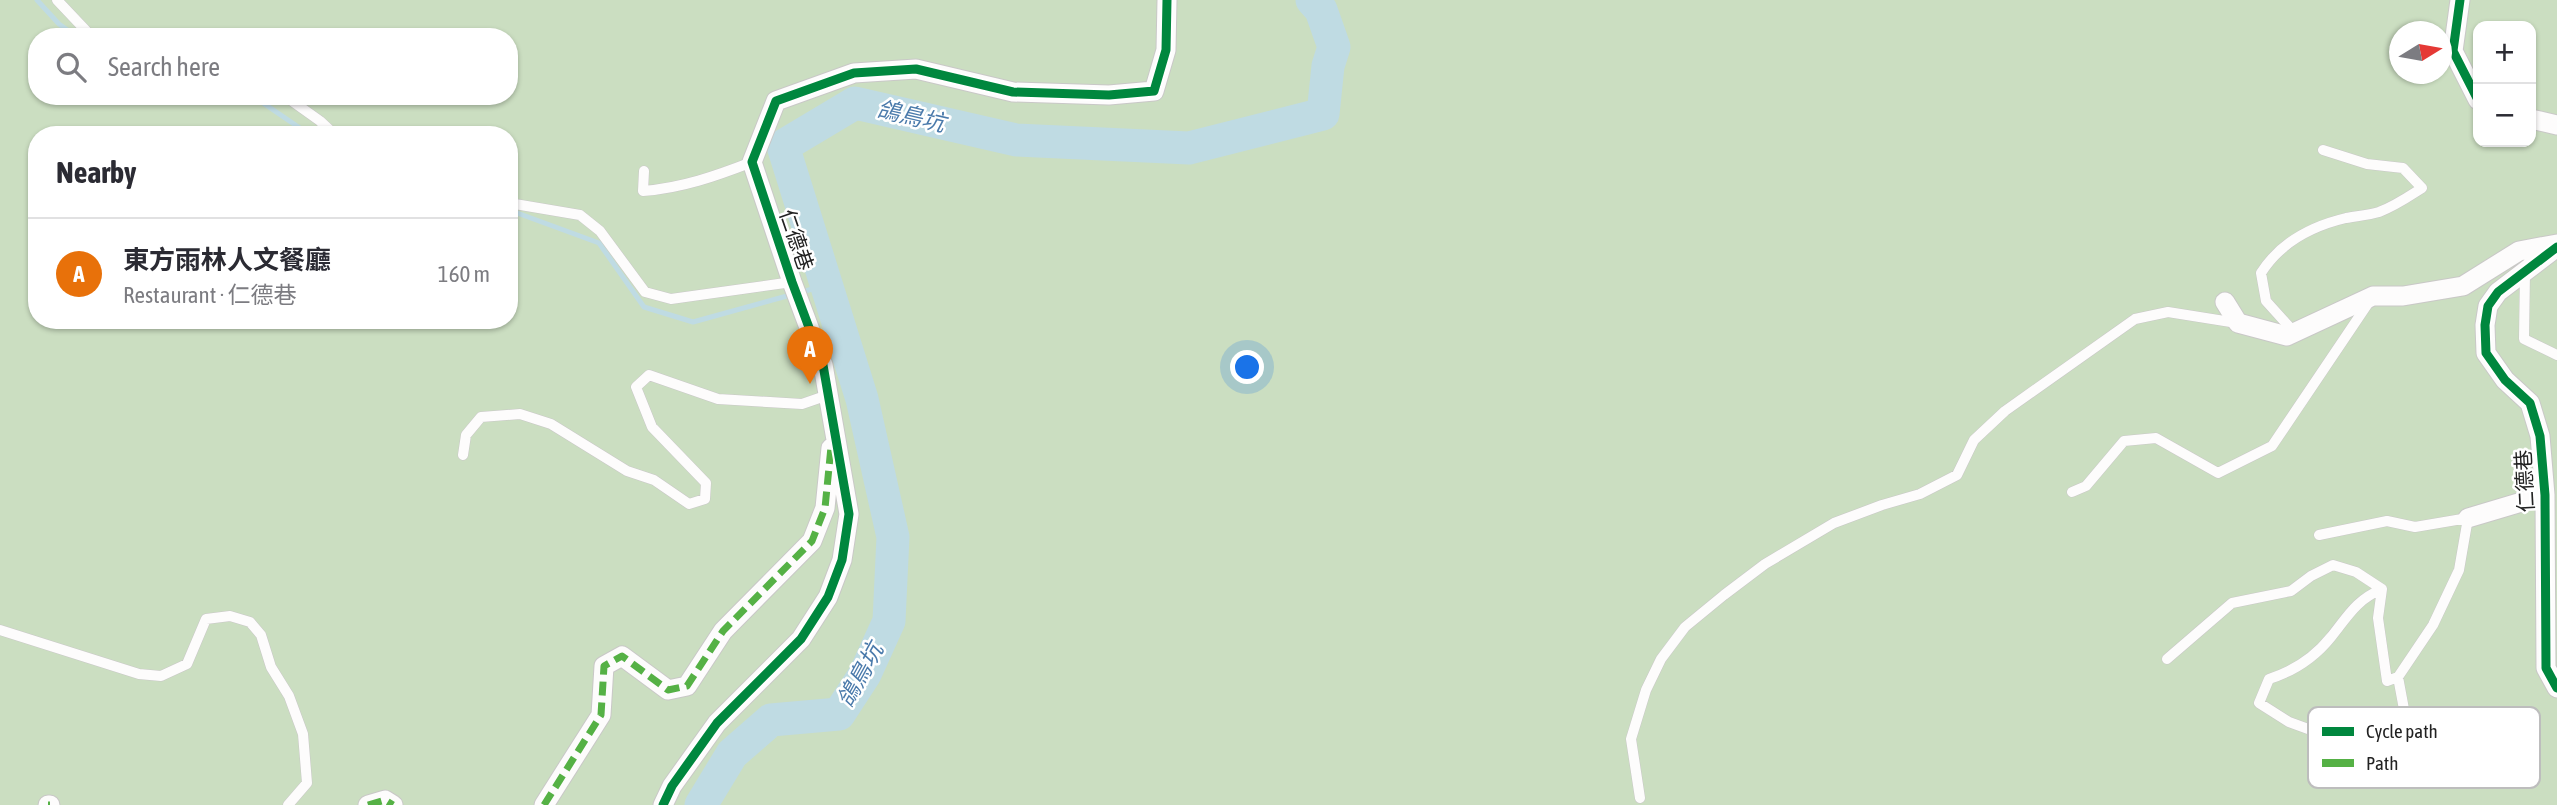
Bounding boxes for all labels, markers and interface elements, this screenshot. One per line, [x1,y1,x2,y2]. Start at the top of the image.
north arrow [2389,21,2452,84]
map controls [2473,21,2536,147]
button: + [2473,21,2536,84]
search box [28,28,518,105]
icon: search [52,48,90,86]
text: Search here [108,52,220,82]
button: − [2473,84,2536,147]
water label: 鴿鳥坑 [874,96,950,137]
text: Nearby [56,155,136,189]
street label: 仁德巷 [775,206,819,273]
text: 東方雨林人文餐廳 [123,245,331,275]
text: A [73,261,85,287]
text: 160 m [438,261,490,287]
text: Restaurant · 仁德巷 [123,282,297,308]
pin: A [787,326,833,384]
your location [1230,350,1264,384]
street label: 仁德巷 [2510,449,2538,513]
water label: 鴿鳥坑 [832,636,890,711]
legend [2308,707,2540,788]
text: Cycle path [2366,720,2438,742]
text: Path [2366,752,2398,774]

